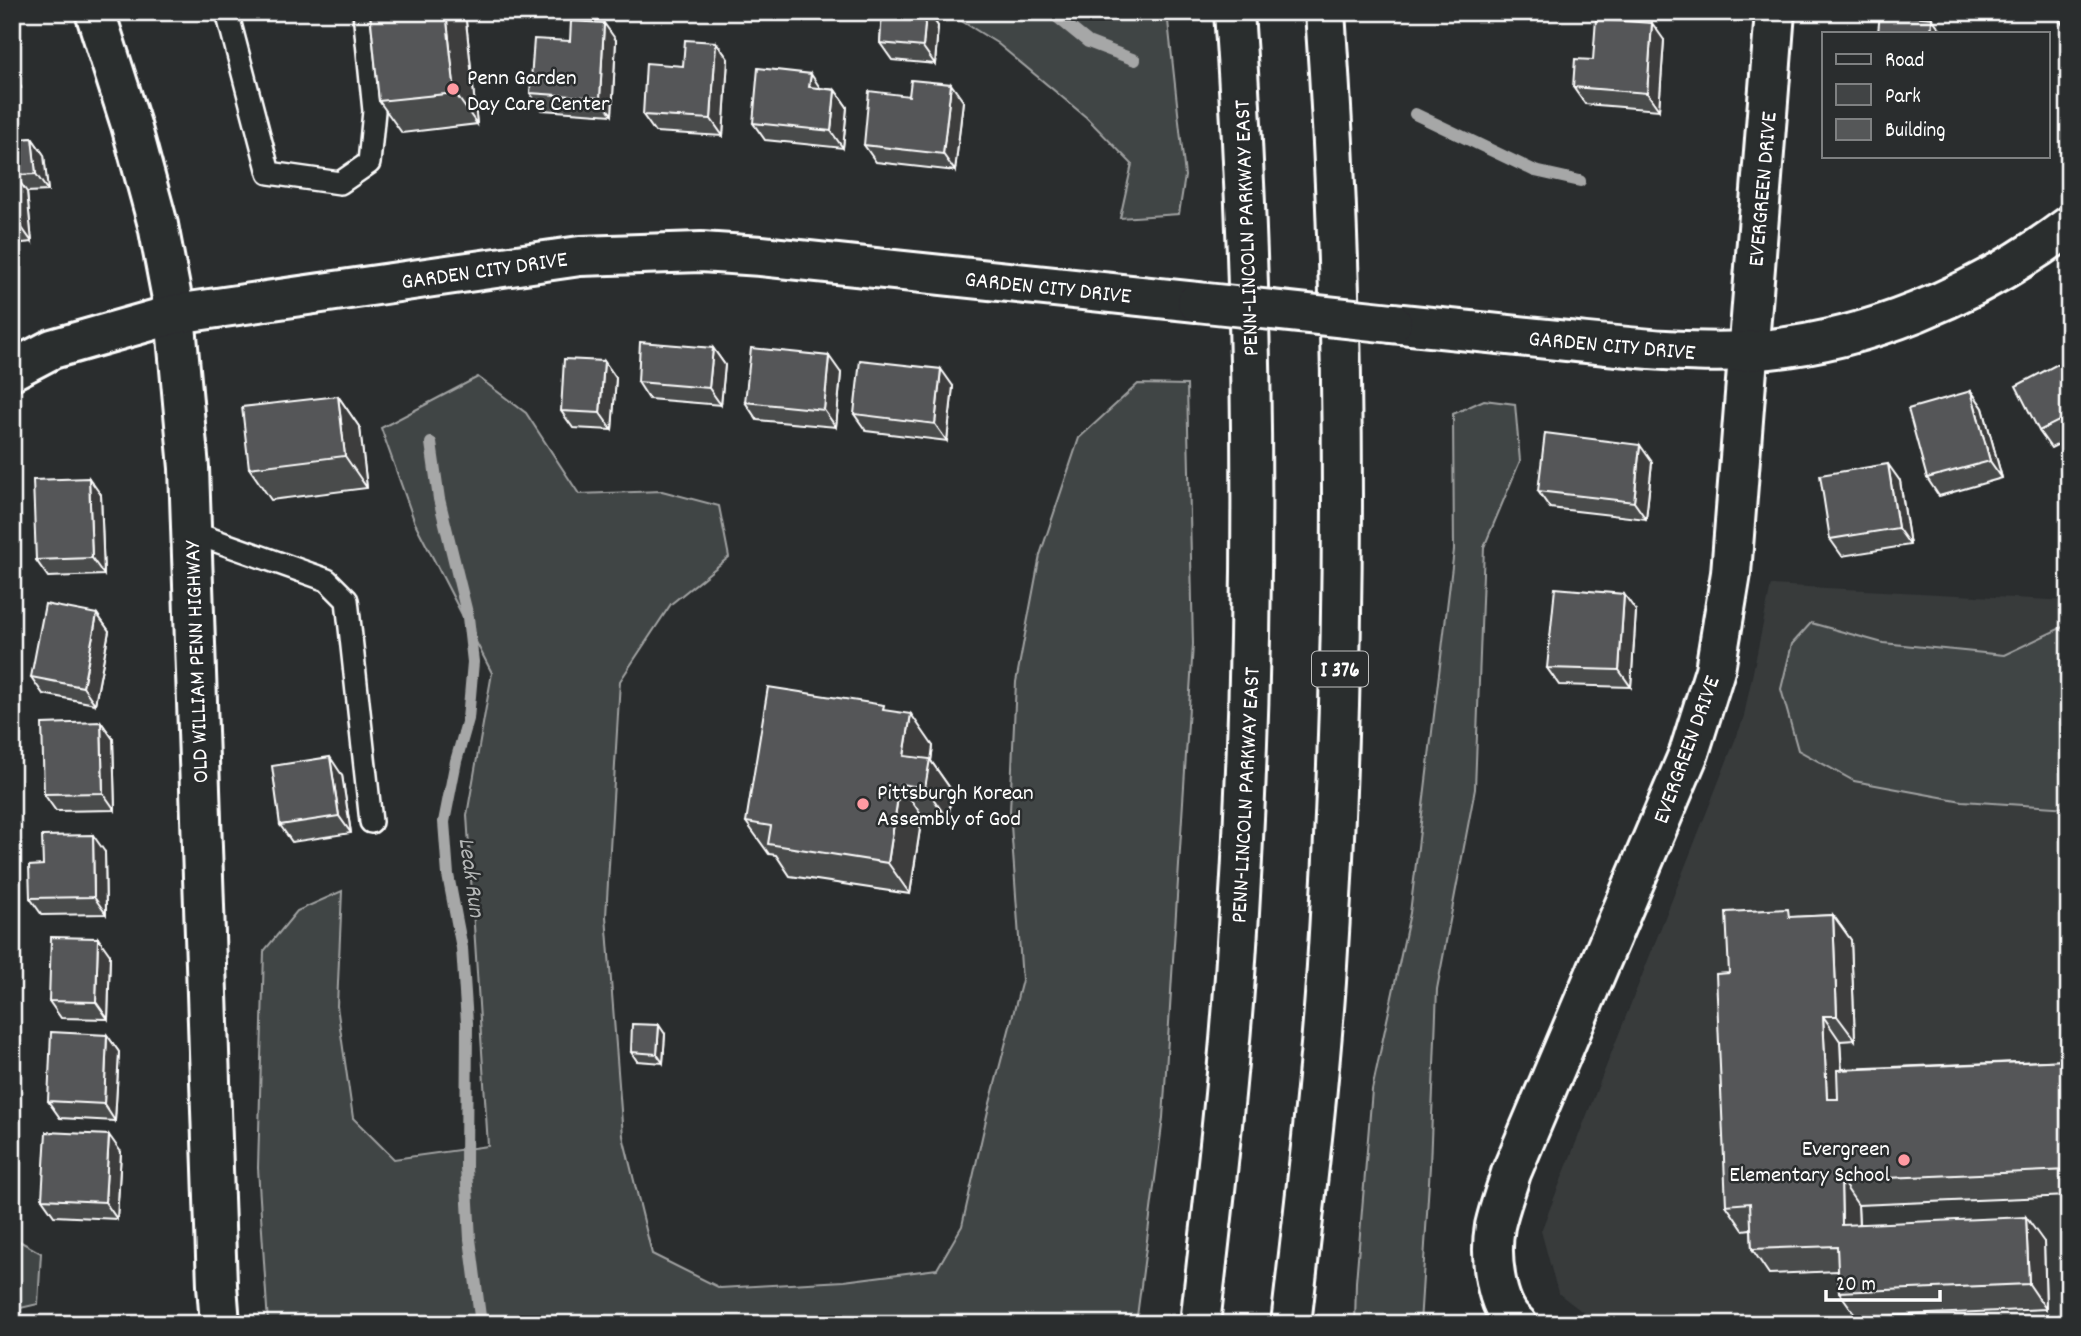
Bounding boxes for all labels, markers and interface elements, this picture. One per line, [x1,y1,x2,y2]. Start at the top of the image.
legend [1822,32,2050,158]
text: Road [1885,47,1924,77]
place label: Penn Garden Day Care Center [467,63,610,122]
marker: Penn Garden Day Care Center [445,81,461,97]
text: Park [1885,83,1921,113]
street label: PENN-LINCOLN PARKWAY EAST [1228,99,1269,357]
street label: EVERGREEN DRIVE [1741,110,1788,268]
text: Building [1885,117,1945,147]
street label: GARDEN CITY DRIVE [399,244,570,300]
street label: GARDEN CITY DRIVE [963,264,1133,315]
street label: GARDEN CITY DRIVE [1527,324,1697,371]
street label: OLD WILLIAM PENN HIGHWAY [178,539,219,784]
road number: I 376 [1312,652,1368,686]
street label: PENN-LINCOLN PARKWAY EAST [1224,666,1271,924]
street label: EVERGREEN DRIVE [1646,671,1731,829]
place label: Pittsburgh Korean Assembly of God [877,778,1034,837]
marker: Pittsburgh Korean Assembly of God [855,796,871,812]
water label: Leak Run [448,835,493,920]
place label: Evergreen Elementary School [1729,1134,1891,1193]
marker: Evergreen Elementary School [1896,1152,1912,1168]
scale bar [1826,1259,1939,1303]
text: 20 m [1836,1271,1876,1301]

